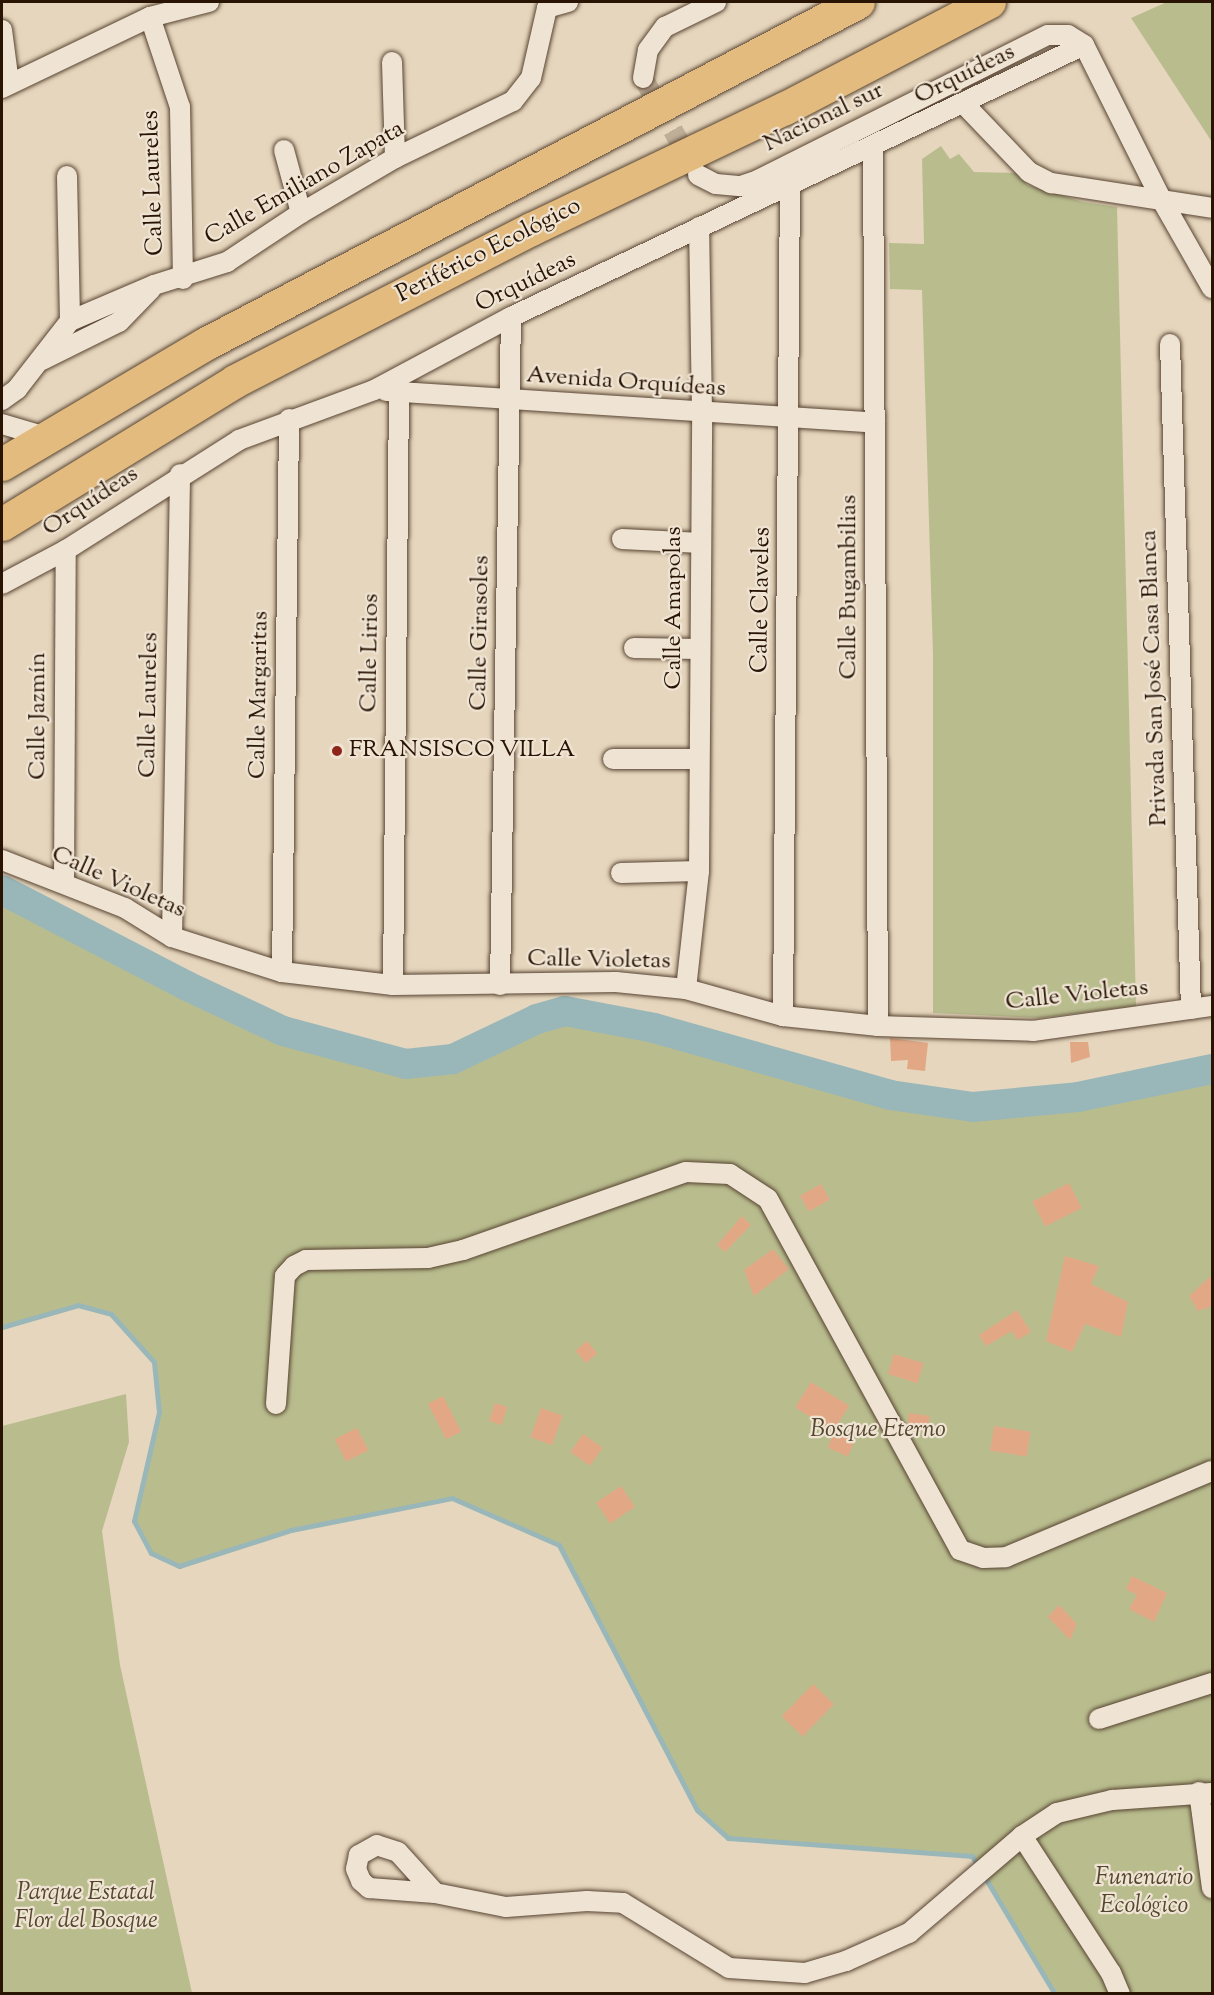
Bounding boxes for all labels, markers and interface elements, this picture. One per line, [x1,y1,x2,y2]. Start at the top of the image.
street label: Orquídeas [910,38,1020,112]
street label: Nacional sur [759,77,889,159]
street label: Calle Laureles [137,110,171,256]
street label: Calle Emiliano Zapata [200,115,410,253]
street label: Periférico Ecológico [392,192,586,310]
street label: Orquídeas [471,246,581,320]
street label: Avenida Orquídeas [525,362,727,404]
street label: Orquídeas [38,460,144,544]
street label: Calle Bugambilias [836,495,864,679]
street label: Calle Amapolas [661,526,689,690]
street label: Calle Claveles [746,527,778,673]
street label: Privada San José Casa Blanca [1135,529,1175,827]
street label: Calle Girasoles [465,555,497,711]
street label: Calle Lirios [356,593,386,713]
street label: Calle Margaritas [244,611,276,779]
street label: Calle Laureles [134,632,166,778]
street label: Calle Jazmín [25,652,53,780]
place label: FRANSISCO VILLA [349,737,575,765]
marker: FRANSISCO VILLA [330,744,344,758]
street label: Calle Violetas [47,841,189,925]
street label: Calle Violetas [527,945,671,977]
street label: Calle Violetas [1004,974,1150,1018]
park label: Bosque Eterno [810,1417,946,1445]
park label: Funenario Ecológico [1095,1865,1193,1921]
park label: Parque Estatal Flor del Bosque [14,1880,158,1936]

